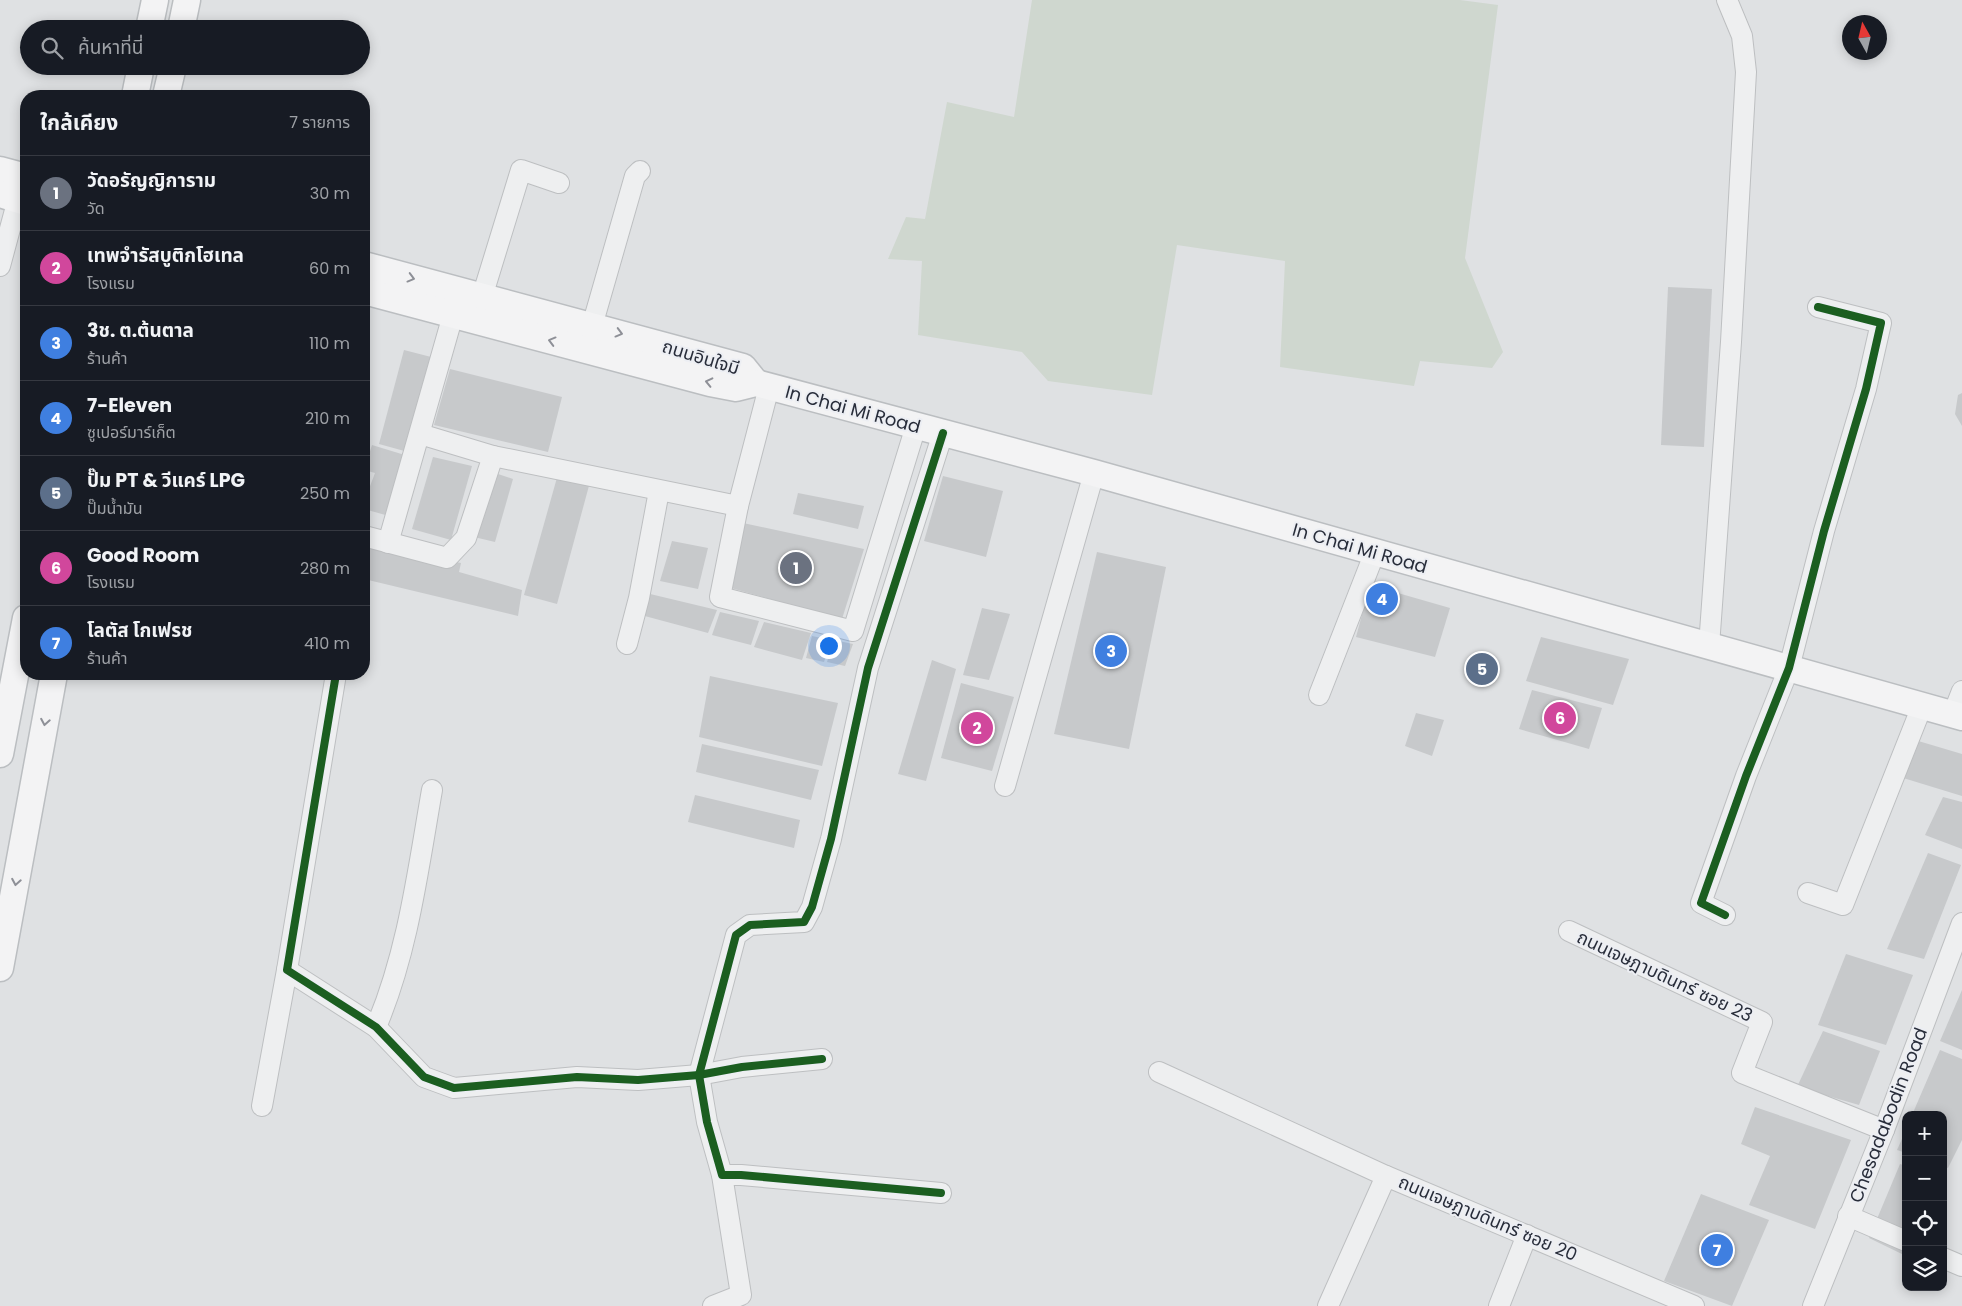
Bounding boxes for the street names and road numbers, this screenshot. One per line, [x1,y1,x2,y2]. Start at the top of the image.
street label: ถนนอินใจมี [659,333,743,381]
street label: In Chai Mi Road [783,379,923,439]
street label: In Chai Mi Road [1290,517,1430,579]
street label: ถนนเจษฎาบดินทร์ ซอย 23 [1573,924,1757,1028]
street label: Chesadabodin Road [1843,1024,1933,1206]
street label: ถนนเจษฎาบดินทร์ ซอย 20 [1395,1169,1581,1267]

